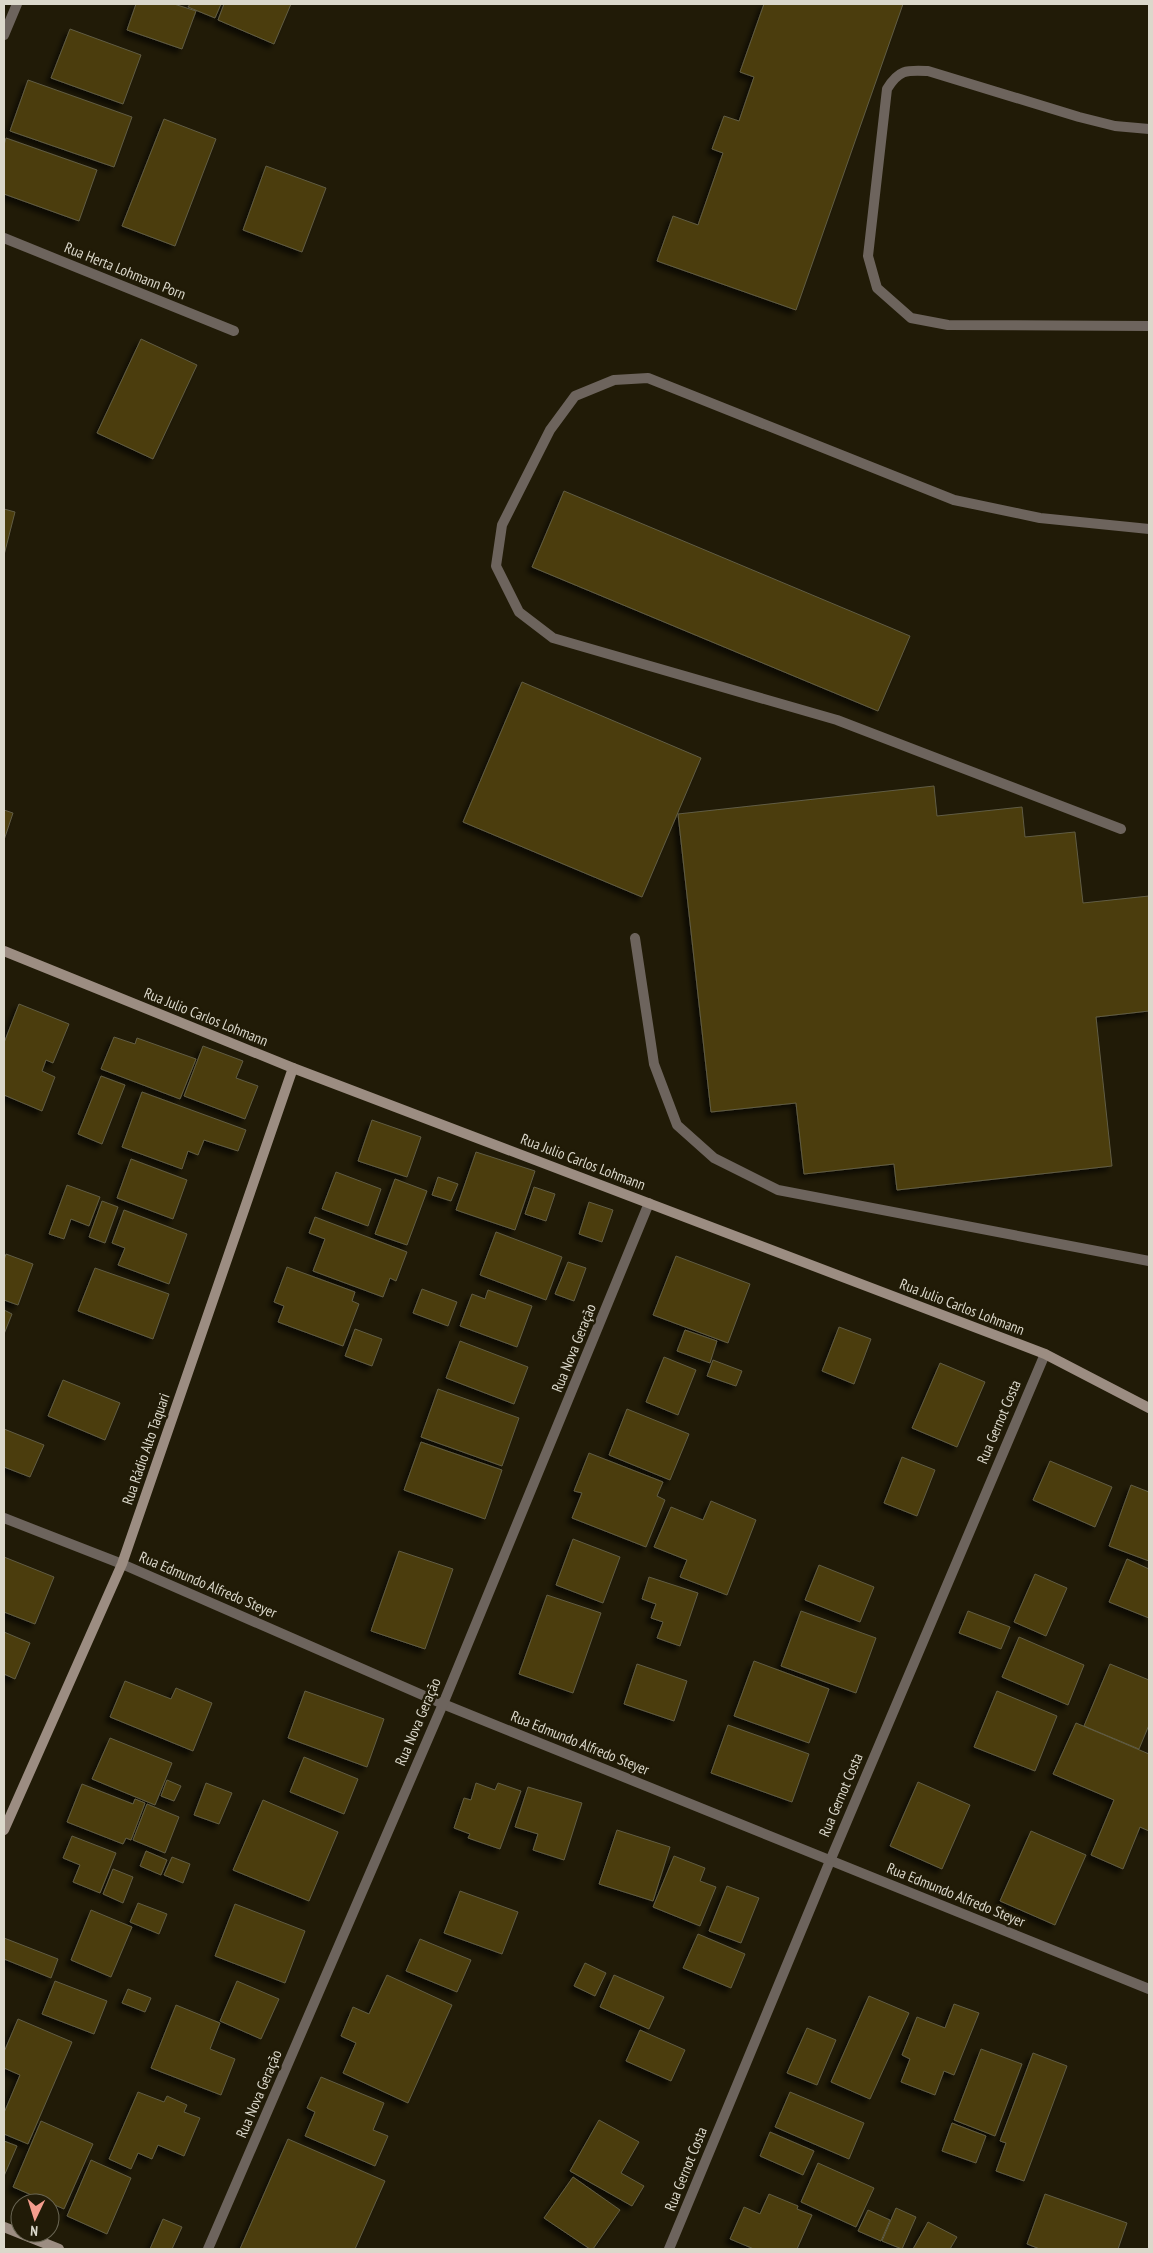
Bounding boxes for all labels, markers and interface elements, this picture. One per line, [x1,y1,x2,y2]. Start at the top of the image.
street label: Rua Herta Lohmann Porn [62,238,189,304]
street label: Rua Julio Carlos Lohmann [141,983,271,1050]
street label: Rua Julio Carlos Lohmann [518,1129,648,1194]
street label: Rua Julio Carlos Lohmann [897,1274,1027,1339]
street label: Rua Nova Geração [547,1301,600,1395]
street label: Rua Gernot Costa [972,1377,1025,1467]
street label: Rua Rádio Alto Taquari [118,1391,174,1507]
street label: Rua Edmundo Alfredo Steyer [137,1547,281,1622]
street label: Rua Nova Geração [390,1675,445,1769]
street label: Rua Edmundo Alfredo Steyer [508,1706,653,1779]
street label: Rua Gernot Costa [814,1750,867,1840]
street label: Rua Edmundo Alfredo Steyer [884,1858,1029,1931]
street label: Rua Nova Geração [231,2047,286,2141]
street label: Rua Gernot Costa [660,2124,711,2214]
north arrow [10,2193,60,2243]
text: N [30,2222,38,2240]

